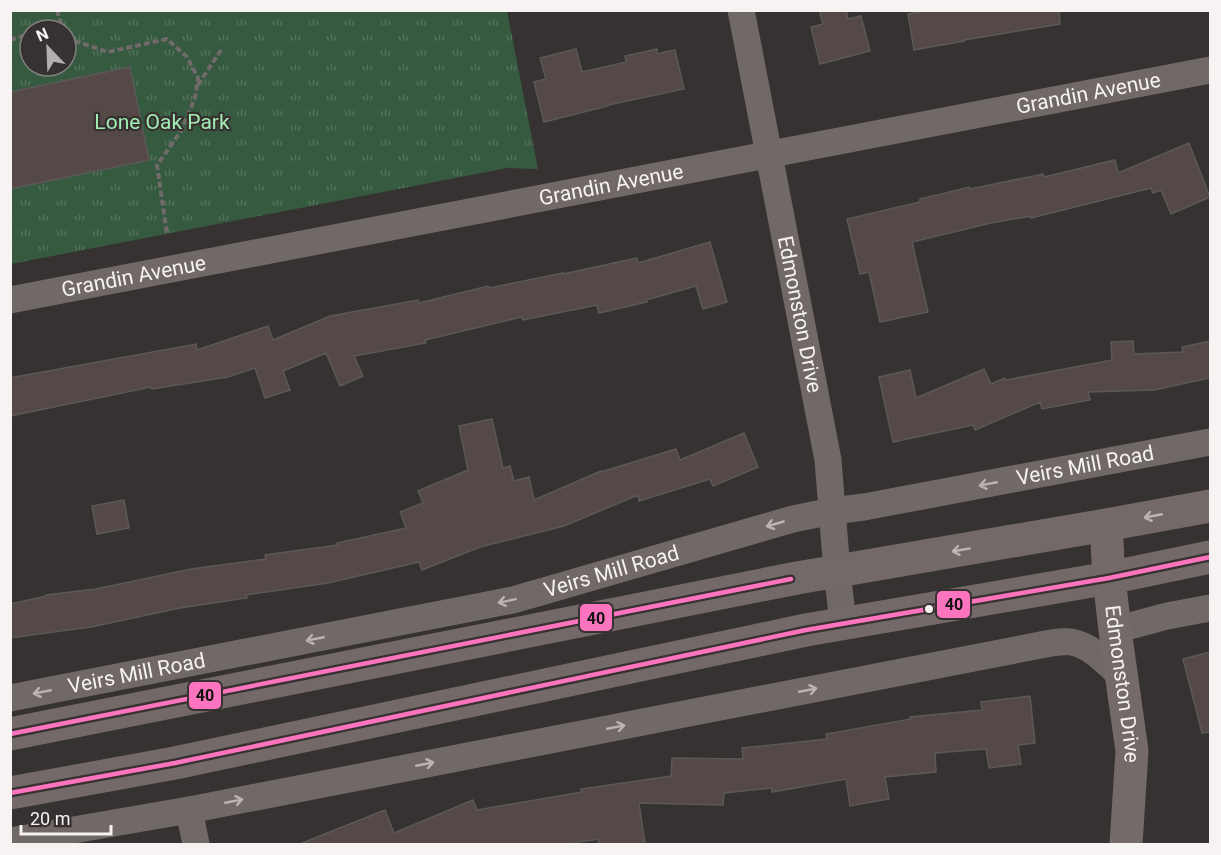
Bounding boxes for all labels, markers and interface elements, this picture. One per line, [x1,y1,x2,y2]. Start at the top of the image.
north arrow [18,18,78,78]
text: N [33,24,51,46]
street label: Grandin Avenue [1014,68,1163,119]
park label: Lone Oak Park [94,110,230,134]
street label: Grandin Avenue [537,159,685,210]
street label: Edmonston Drive [773,234,827,395]
street label: Grandin Avenue [60,251,208,302]
street label: Veirs Mill Road [1014,441,1156,490]
one-way arrow [979,478,998,489]
one-way arrow [1144,511,1163,522]
one-way arrow [766,519,785,530]
street label: Veirs Mill Road [541,541,682,602]
one-way arrow [952,544,971,555]
line badge: 40 [936,590,971,619]
text: 40 [945,595,963,614]
one-way arrow [498,596,517,607]
line badge: 40 [579,603,613,632]
unlabelled marker [923,603,935,615]
street label: Edmonston Drive [1100,604,1144,764]
text: 40 [587,609,605,628]
one-way arrow [306,634,326,645]
street label: Veirs Mill Road [66,648,207,698]
line badge: 40 [188,681,222,710]
one-way arrow [798,684,817,695]
text: 40 [196,686,214,705]
one-way arrow [32,687,52,698]
one-way arrow [606,721,626,732]
one-way arrow [415,758,434,769]
one-way arrow [223,795,243,806]
scale bar [21,798,111,836]
text: 20 m [30,808,70,829]

